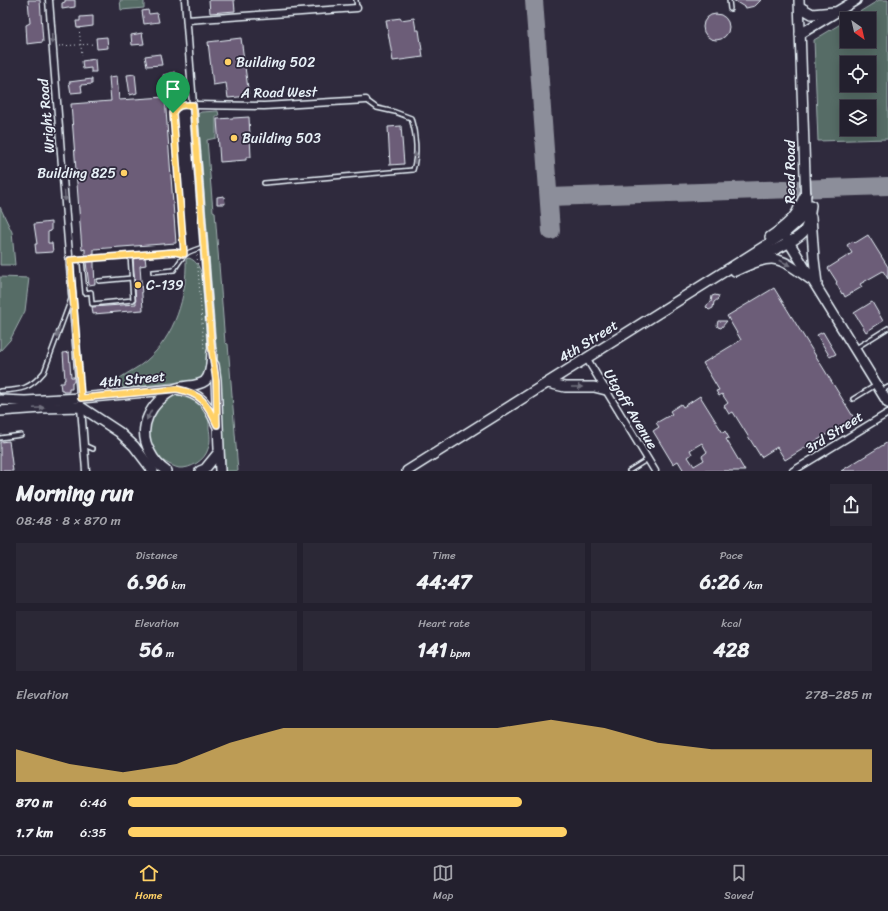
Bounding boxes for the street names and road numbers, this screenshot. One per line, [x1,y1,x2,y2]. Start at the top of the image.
street label: Wright Road [31,76,62,154]
street label: A Road West [240,79,319,106]
street label: Read Road [778,139,803,204]
street label: 4th Street [553,313,623,370]
street label: 4th Street [98,364,166,395]
street label: Utgoff Avenue [597,364,665,455]
street label: 3rd Street [800,405,869,460]

